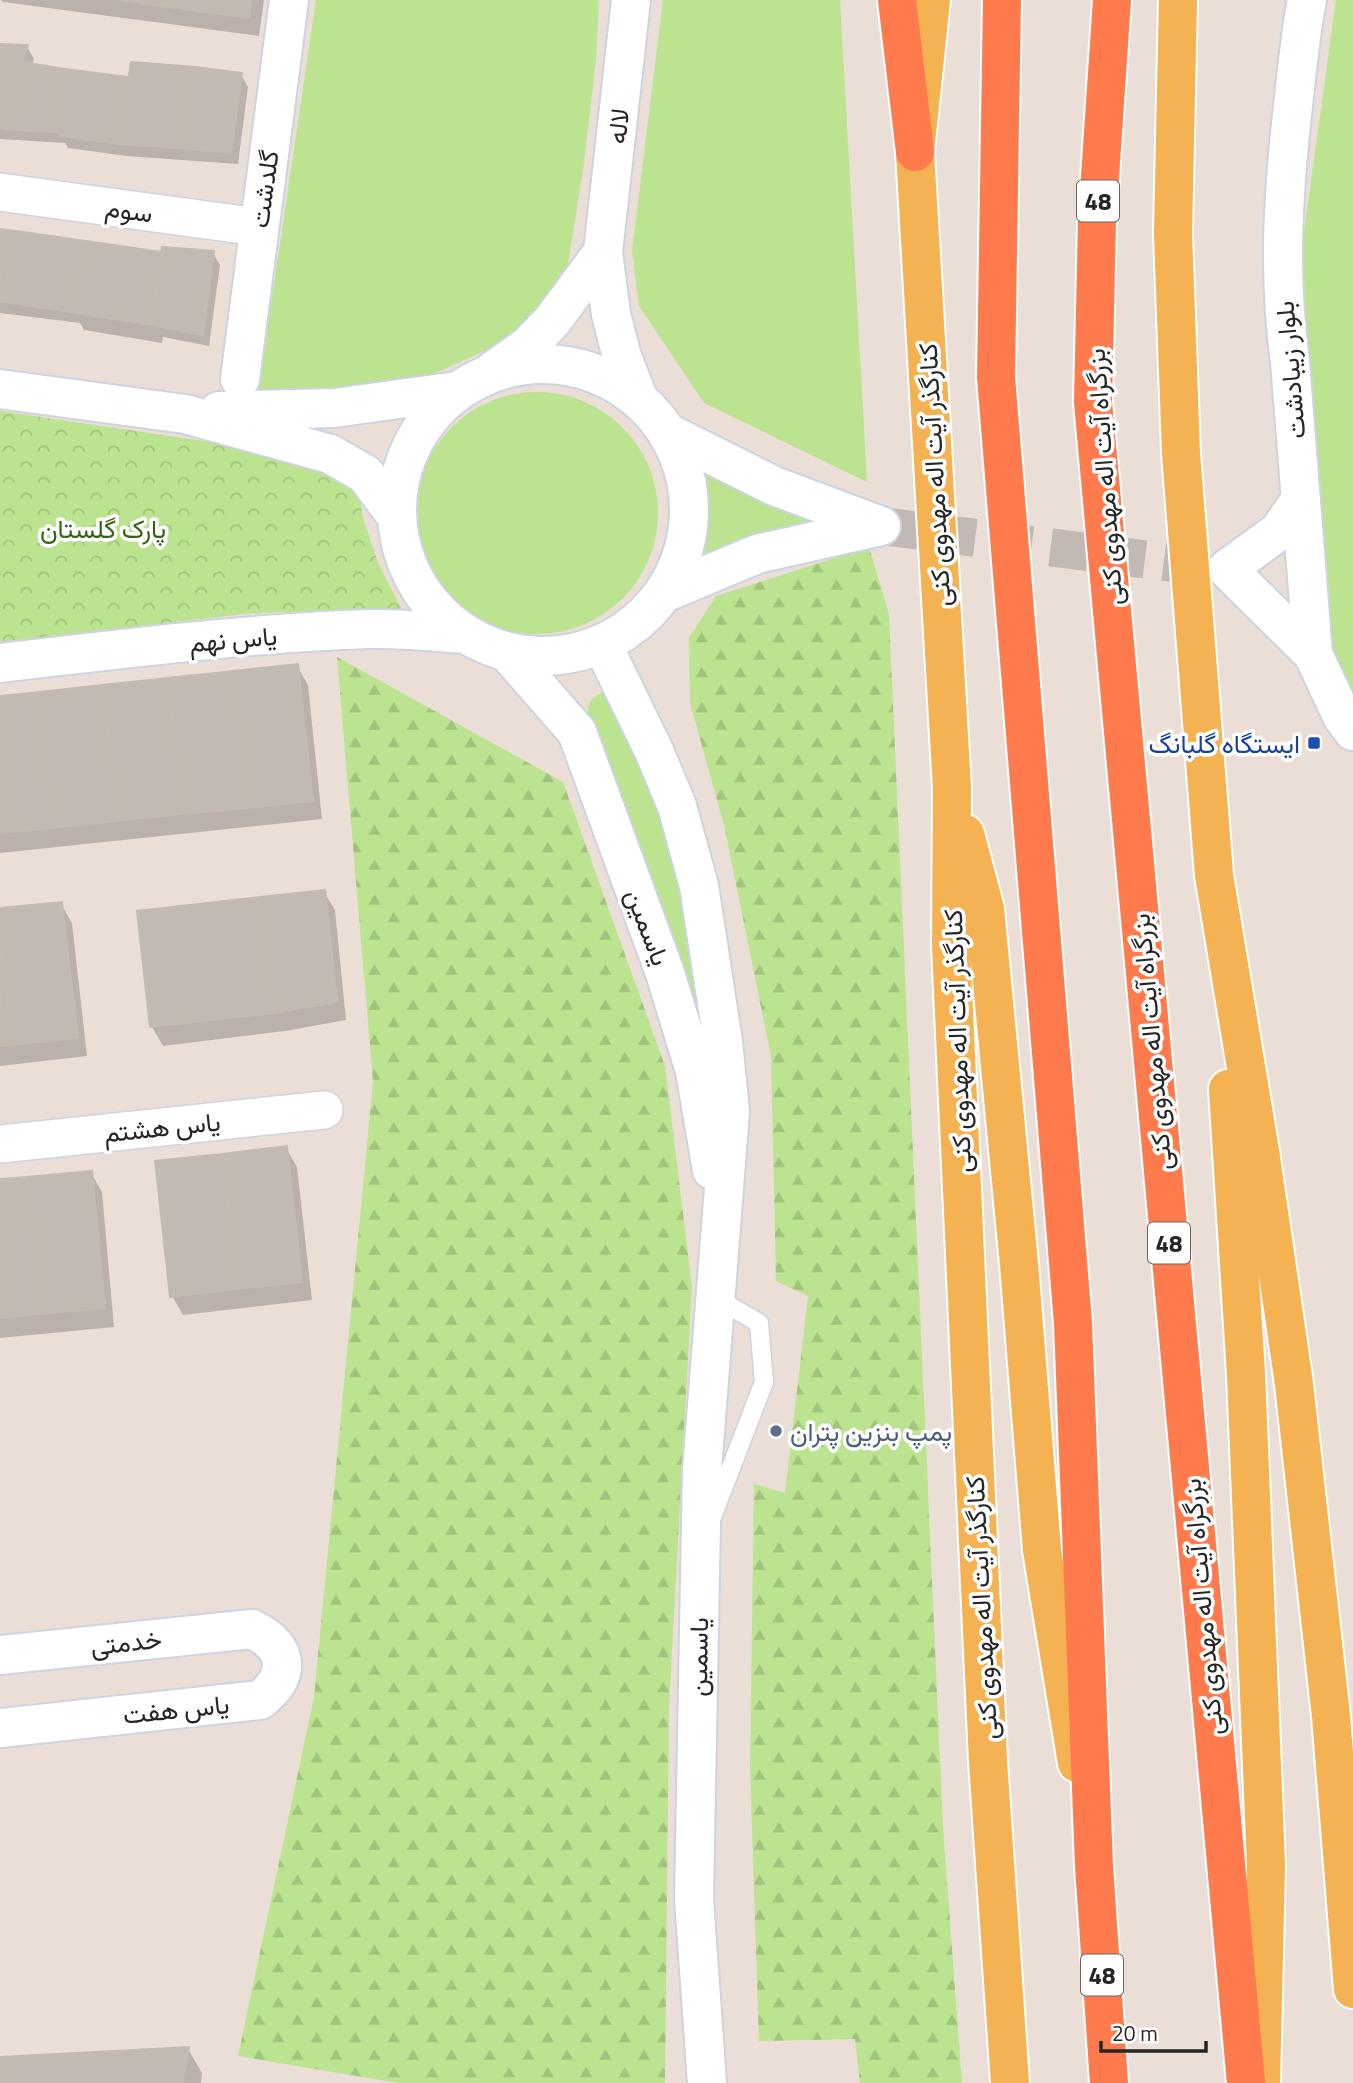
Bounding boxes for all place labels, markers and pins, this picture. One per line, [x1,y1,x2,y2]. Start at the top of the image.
place label: ایستگاه گلبانگ [1149,724,1300,763]
marker: ایستگاه گلبانگ [1306,735,1322,751]
place label: پمپ بنزین پتران [790,1412,952,1451]
marker: پمپ بنزین پتران [768,1423,784,1439]

